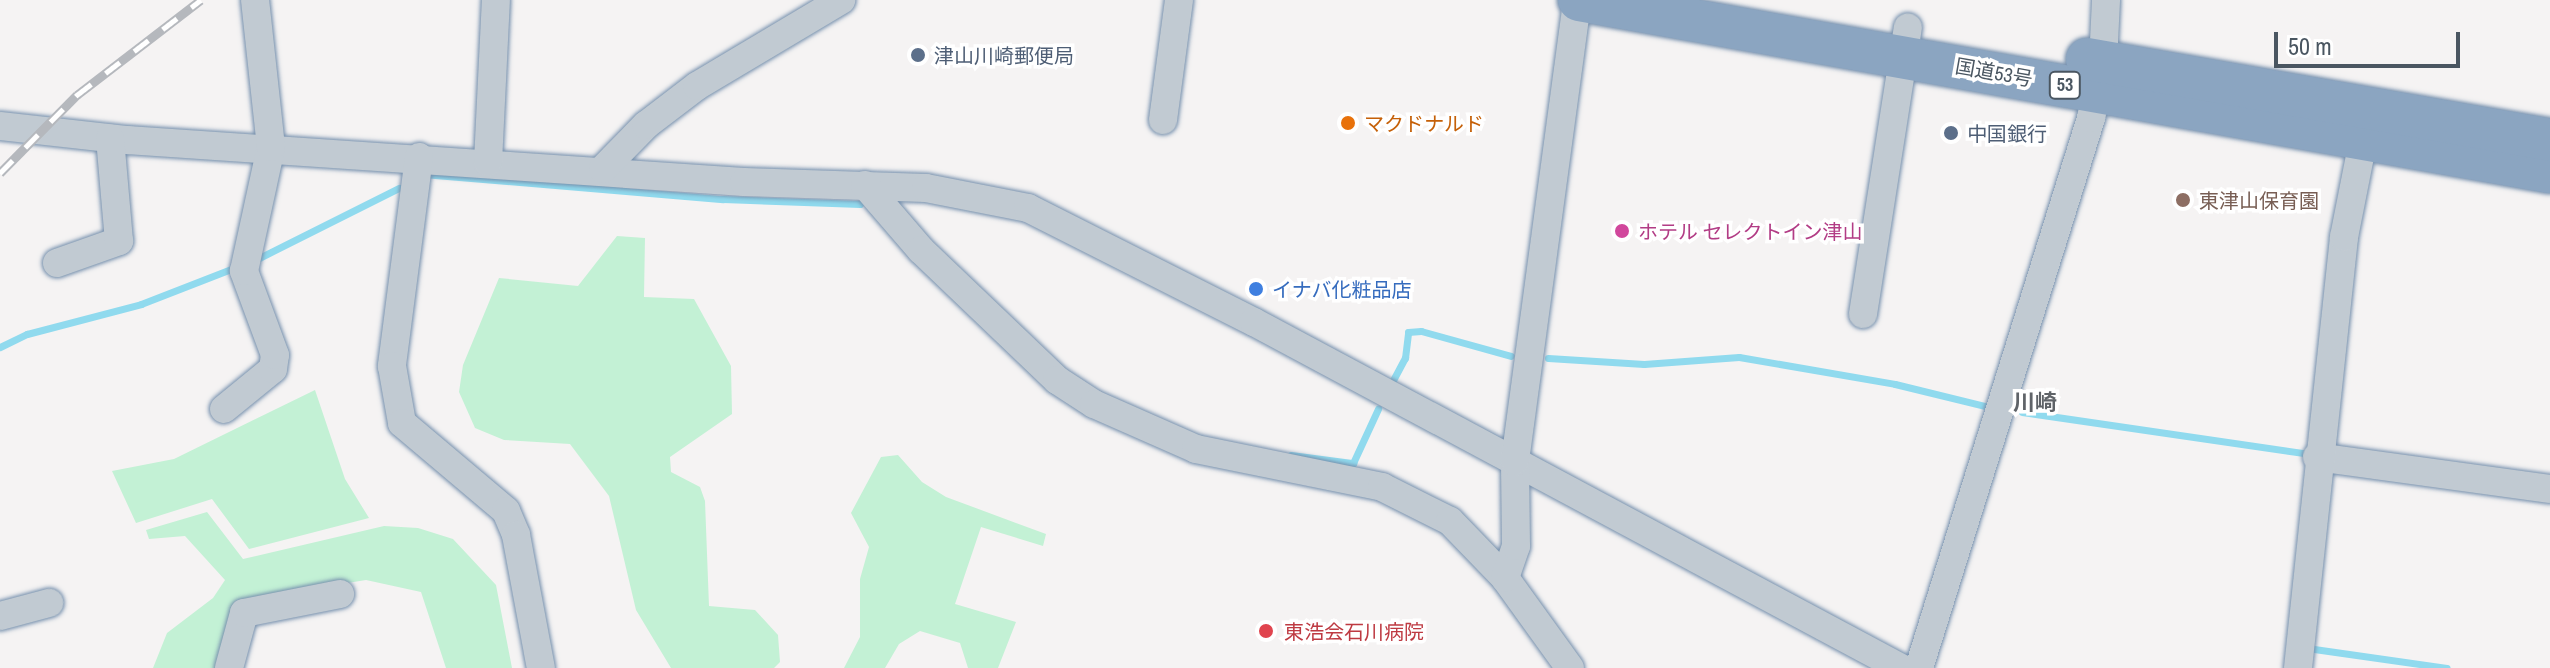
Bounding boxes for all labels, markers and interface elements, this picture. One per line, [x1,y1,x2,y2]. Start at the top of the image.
scale bar [2278,16,2464,66]
text: 50 m [2288,30,2332,62]
place label: 津山川崎郵便局 [934,43,1074,67]
marker: 津山川崎郵便局 [909,46,927,64]
street label: 国道53号 [1953,53,2035,91]
road number: 53 [2047,71,2083,99]
place label: マクドナルド [1364,111,1484,135]
marker: マクドナルド [1339,114,1357,132]
place label: 中国銀行 [1967,121,2047,145]
marker: 中国銀行 [1942,124,1960,142]
place label: 東津山保育園 [2199,188,2319,212]
marker: 東津山保育園 [2174,191,2192,209]
place label: ホテル セレクトイン津山 [1638,219,1863,243]
marker: ホテル セレクトイン津山 [1613,222,1631,240]
place label: イナバ化粧品店 [1272,277,1412,301]
marker: イナバ化粧品店 [1247,280,1265,298]
district label: 川崎 [2013,390,2057,416]
place label: 東浩会石川病院 [1284,619,1424,643]
marker: 東浩会石川病院 [1255,620,1277,642]

